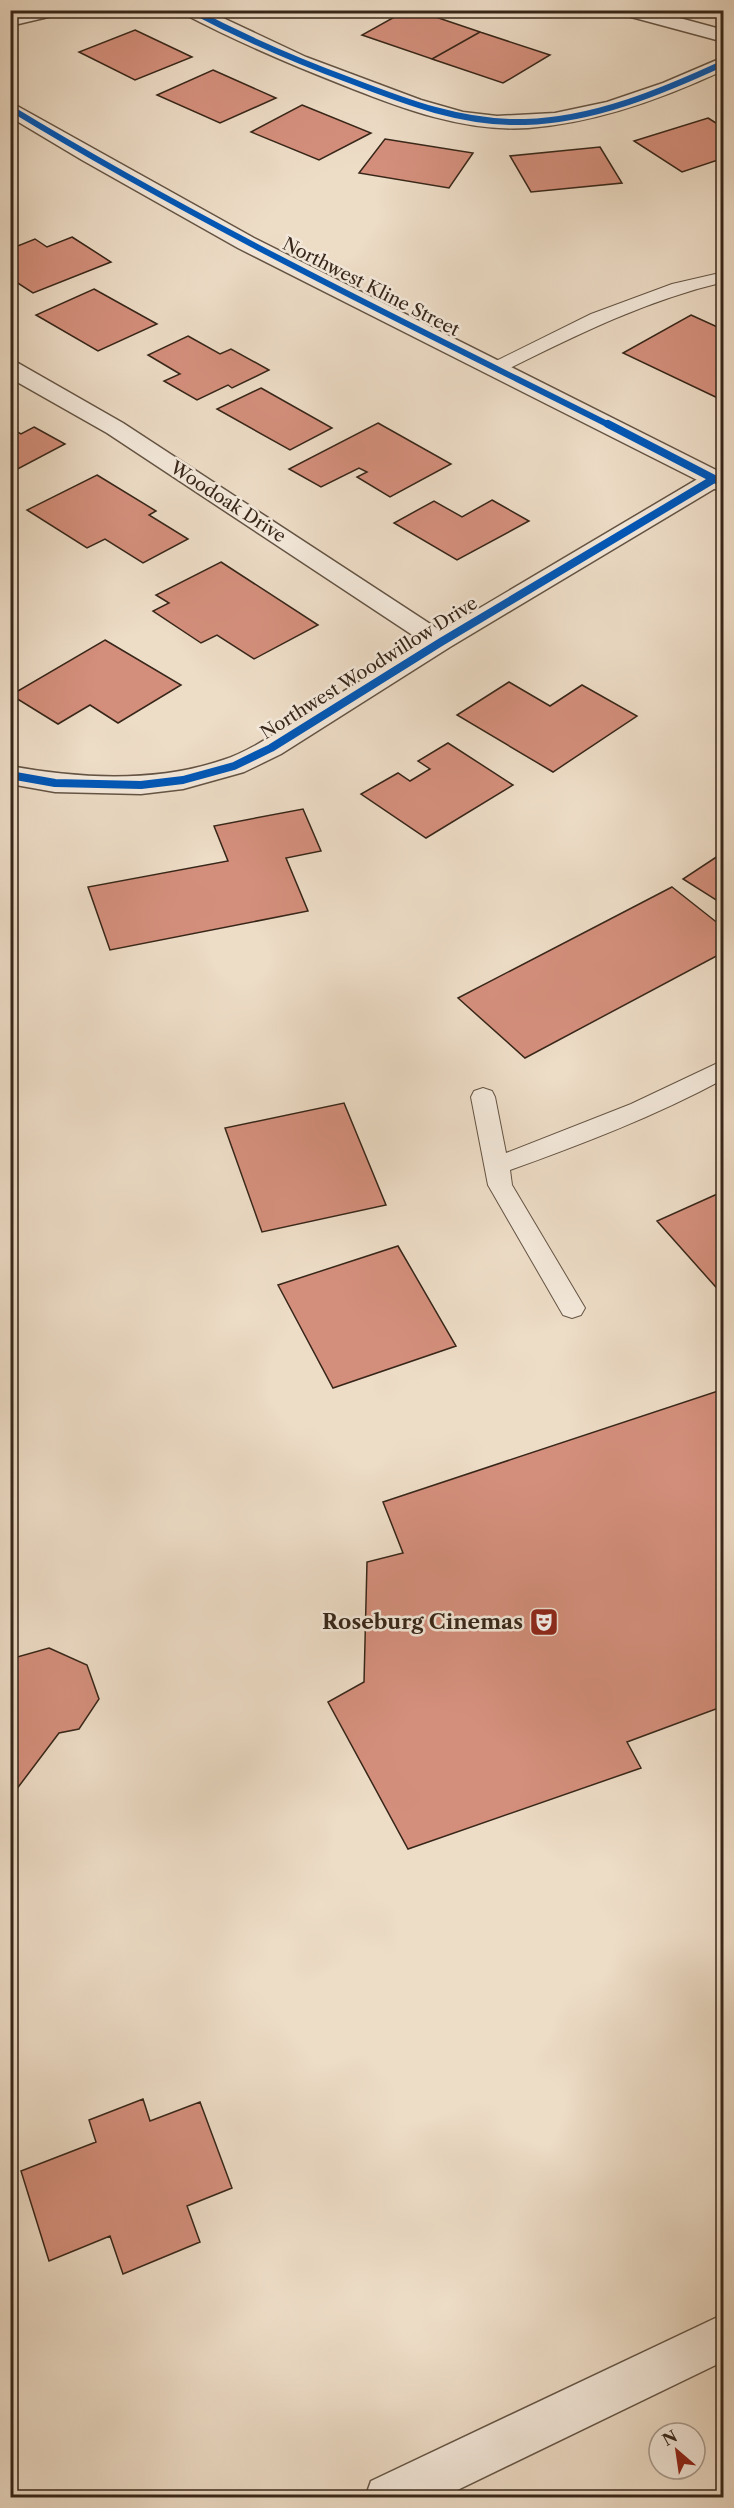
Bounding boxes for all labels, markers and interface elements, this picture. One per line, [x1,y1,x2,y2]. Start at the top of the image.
street label: Northwest Kline Street [279,233,464,341]
street label: Woodoak Drive [165,456,290,548]
street label: Northwest Woodwillow Drive [257,592,481,744]
theatre icon: Roseburg Cinemas [528,1606,560,1638]
place label: Roseburg Cinemas [322,1609,523,1634]
north arrow [647,2421,707,2481]
text: N [659,2426,681,2450]

